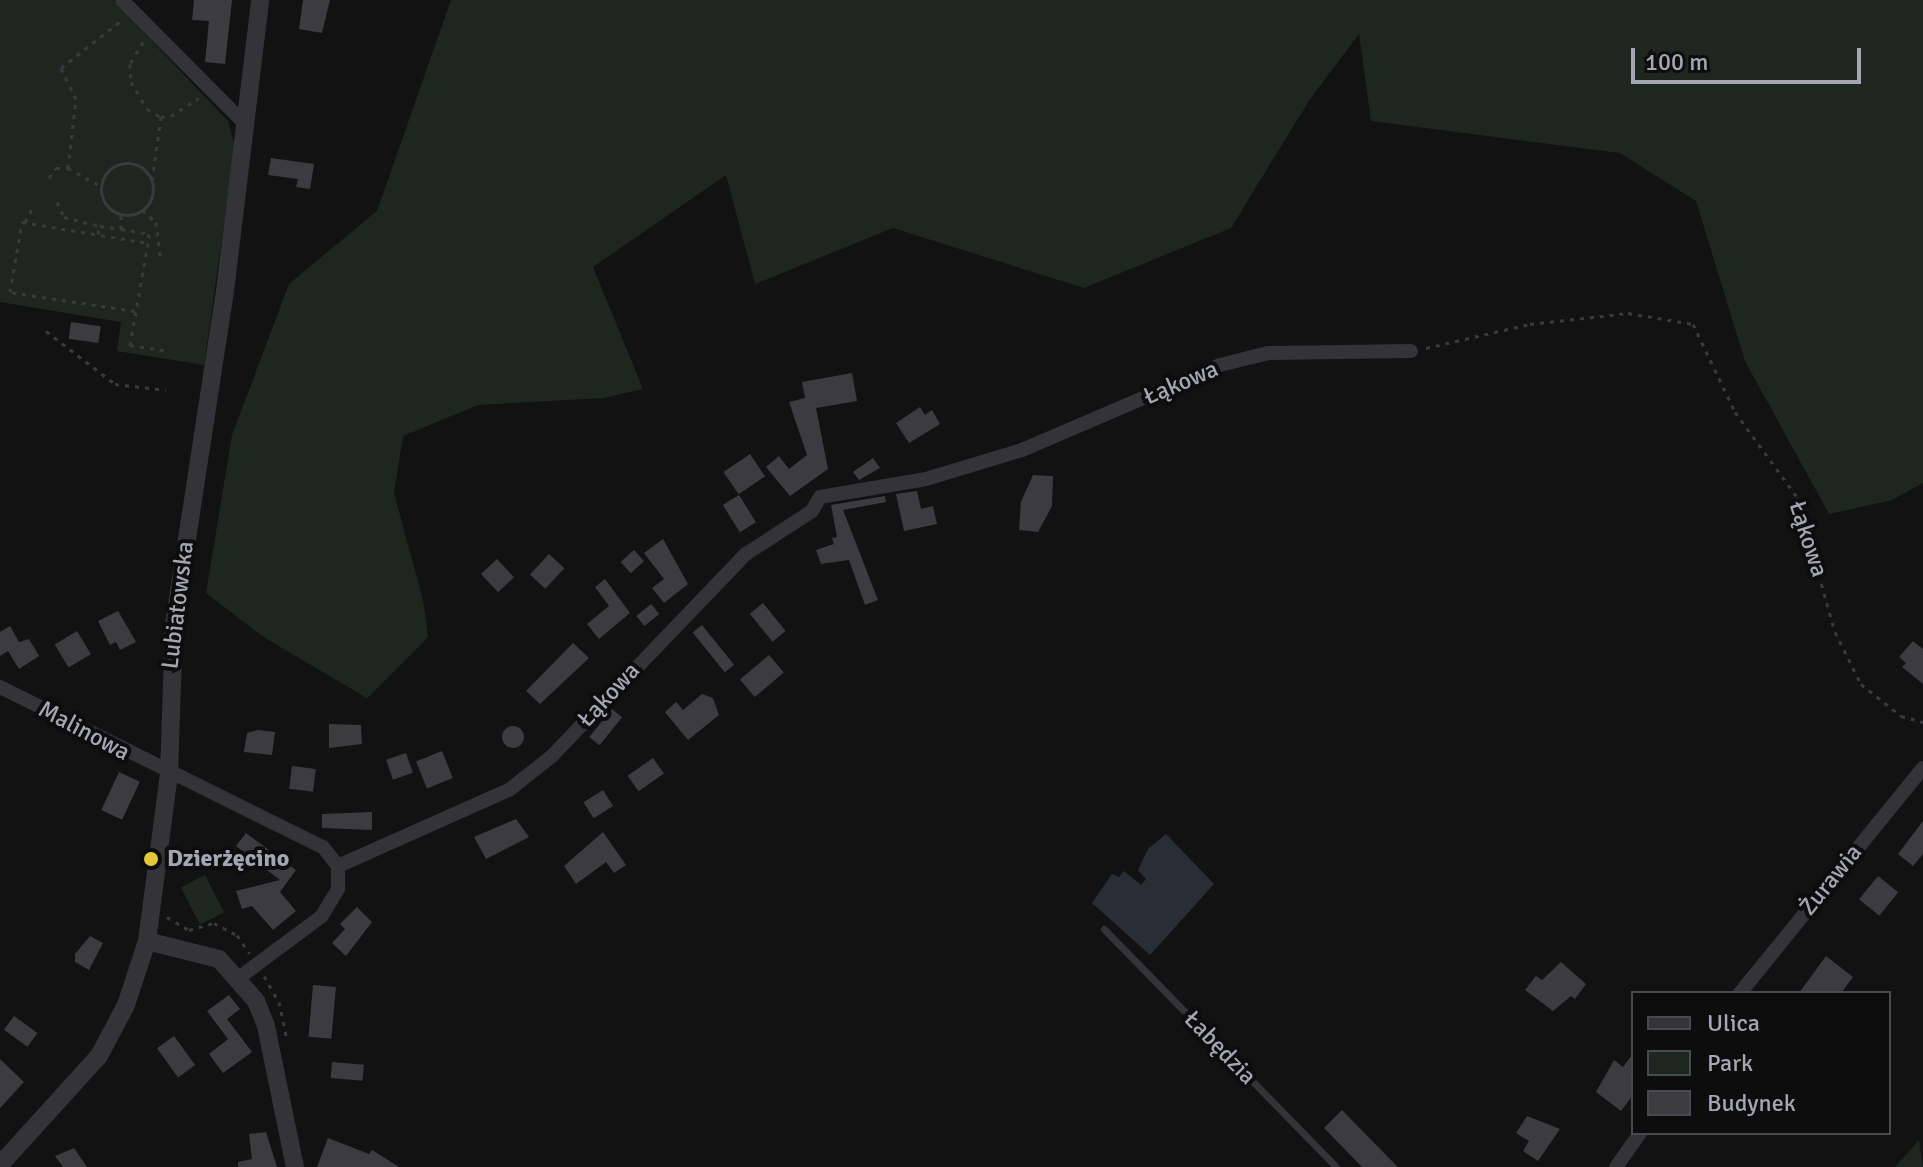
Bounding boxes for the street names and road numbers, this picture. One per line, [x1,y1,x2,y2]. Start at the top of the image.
street label: Łąkowa [1140,355,1222,411]
street label: Łąkowa [1782,498,1834,580]
street label: Lubiatowska [156,539,200,671]
street label: Łąkowa [572,657,646,733]
street label: Malinowa [33,695,135,767]
street label: Żurawia [1794,839,1868,921]
street label: Łabędzia [1178,1005,1262,1091]

